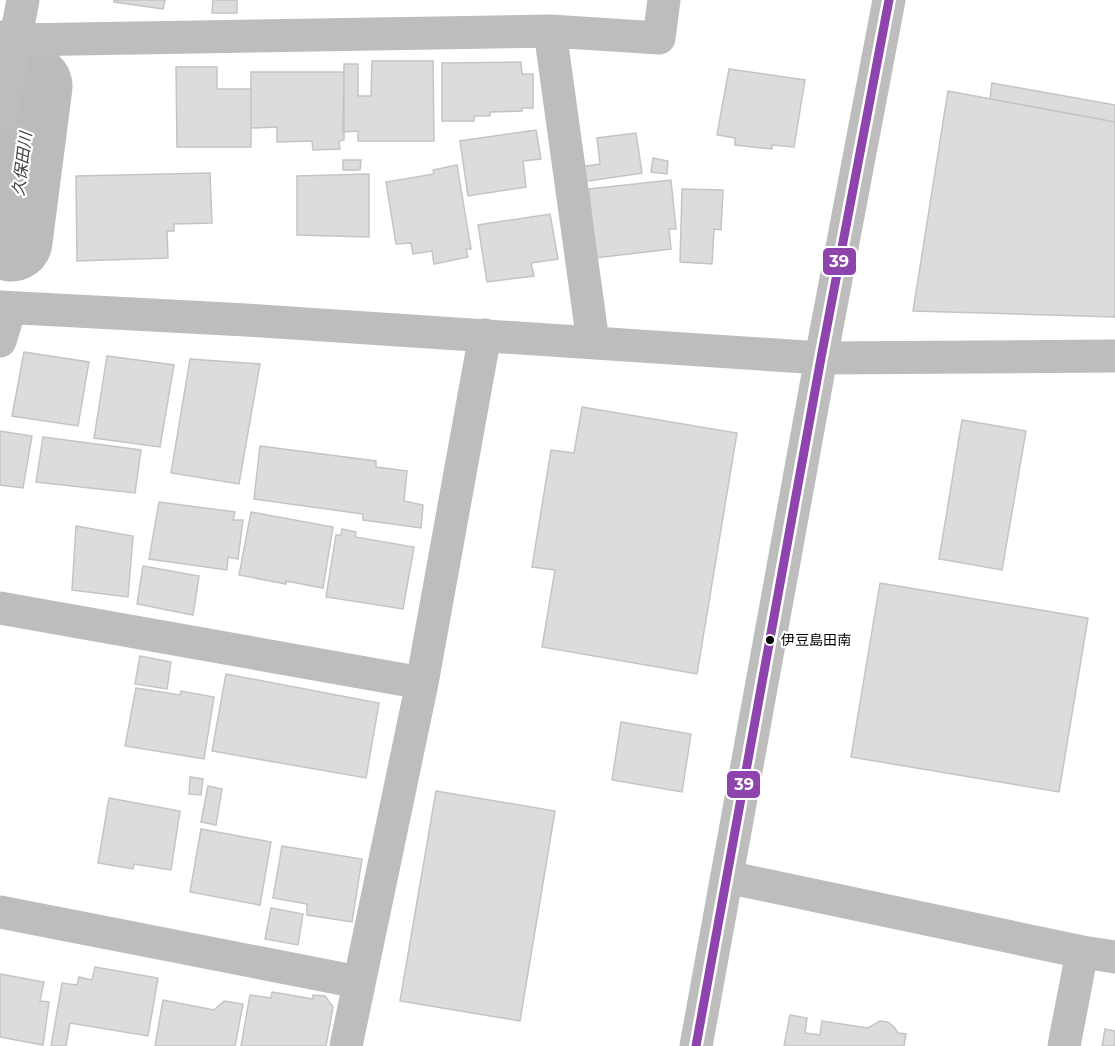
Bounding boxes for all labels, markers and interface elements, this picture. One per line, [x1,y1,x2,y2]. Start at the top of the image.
water label: 久保田川 [9,129,36,197]
line badge: 39 [822,247,857,276]
text: 39 [828,252,849,271]
place label: 伊豆島田南 [781,631,851,649]
marker: 伊豆島田南 [764,634,776,646]
line badge: 39 [726,770,761,799]
text: 39 [733,775,754,794]

